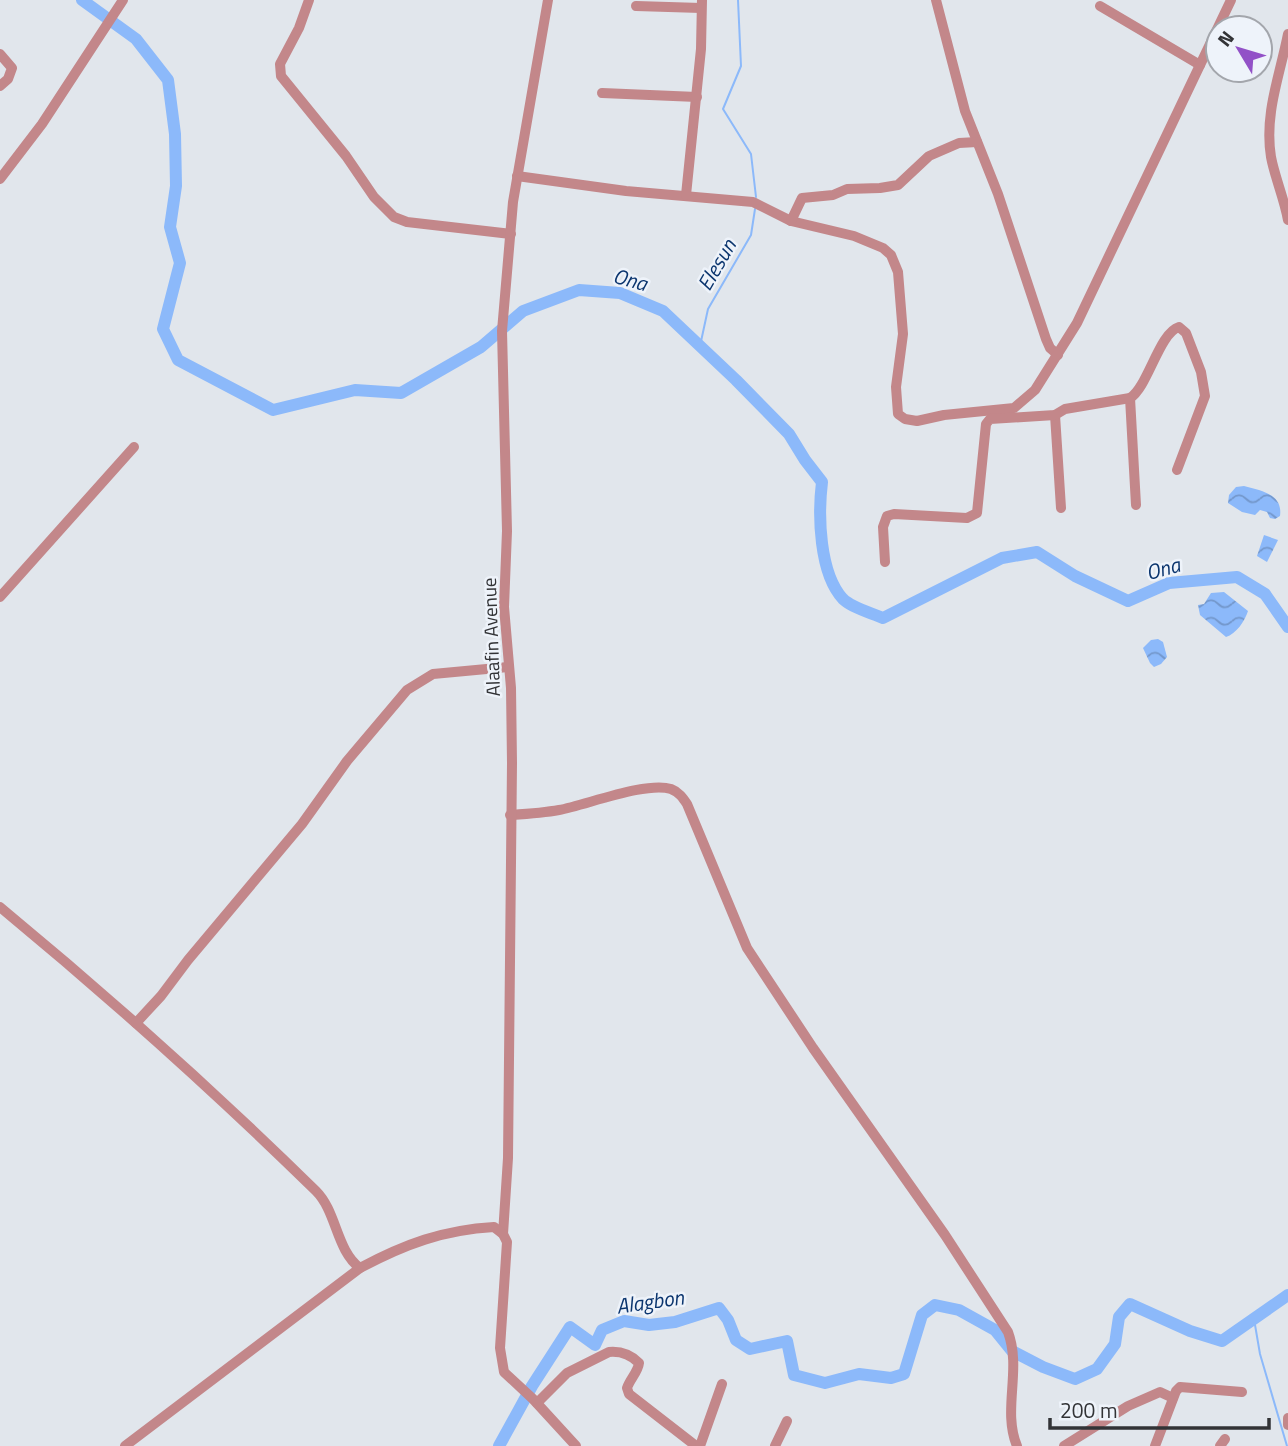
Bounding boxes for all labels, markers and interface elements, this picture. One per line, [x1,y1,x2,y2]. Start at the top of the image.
north arrow [1204,14,1274,84]
text: N [1210,24,1241,52]
water label: Elesun [689,232,744,296]
water label: Ona [610,259,652,299]
water label: Ona [1142,548,1185,588]
street label: Alaafin Avenue [474,577,507,697]
water label: Alagbon [614,1280,686,1322]
scale bar [1050,1386,1269,1430]
text: 200 m [1060,1394,1117,1426]

